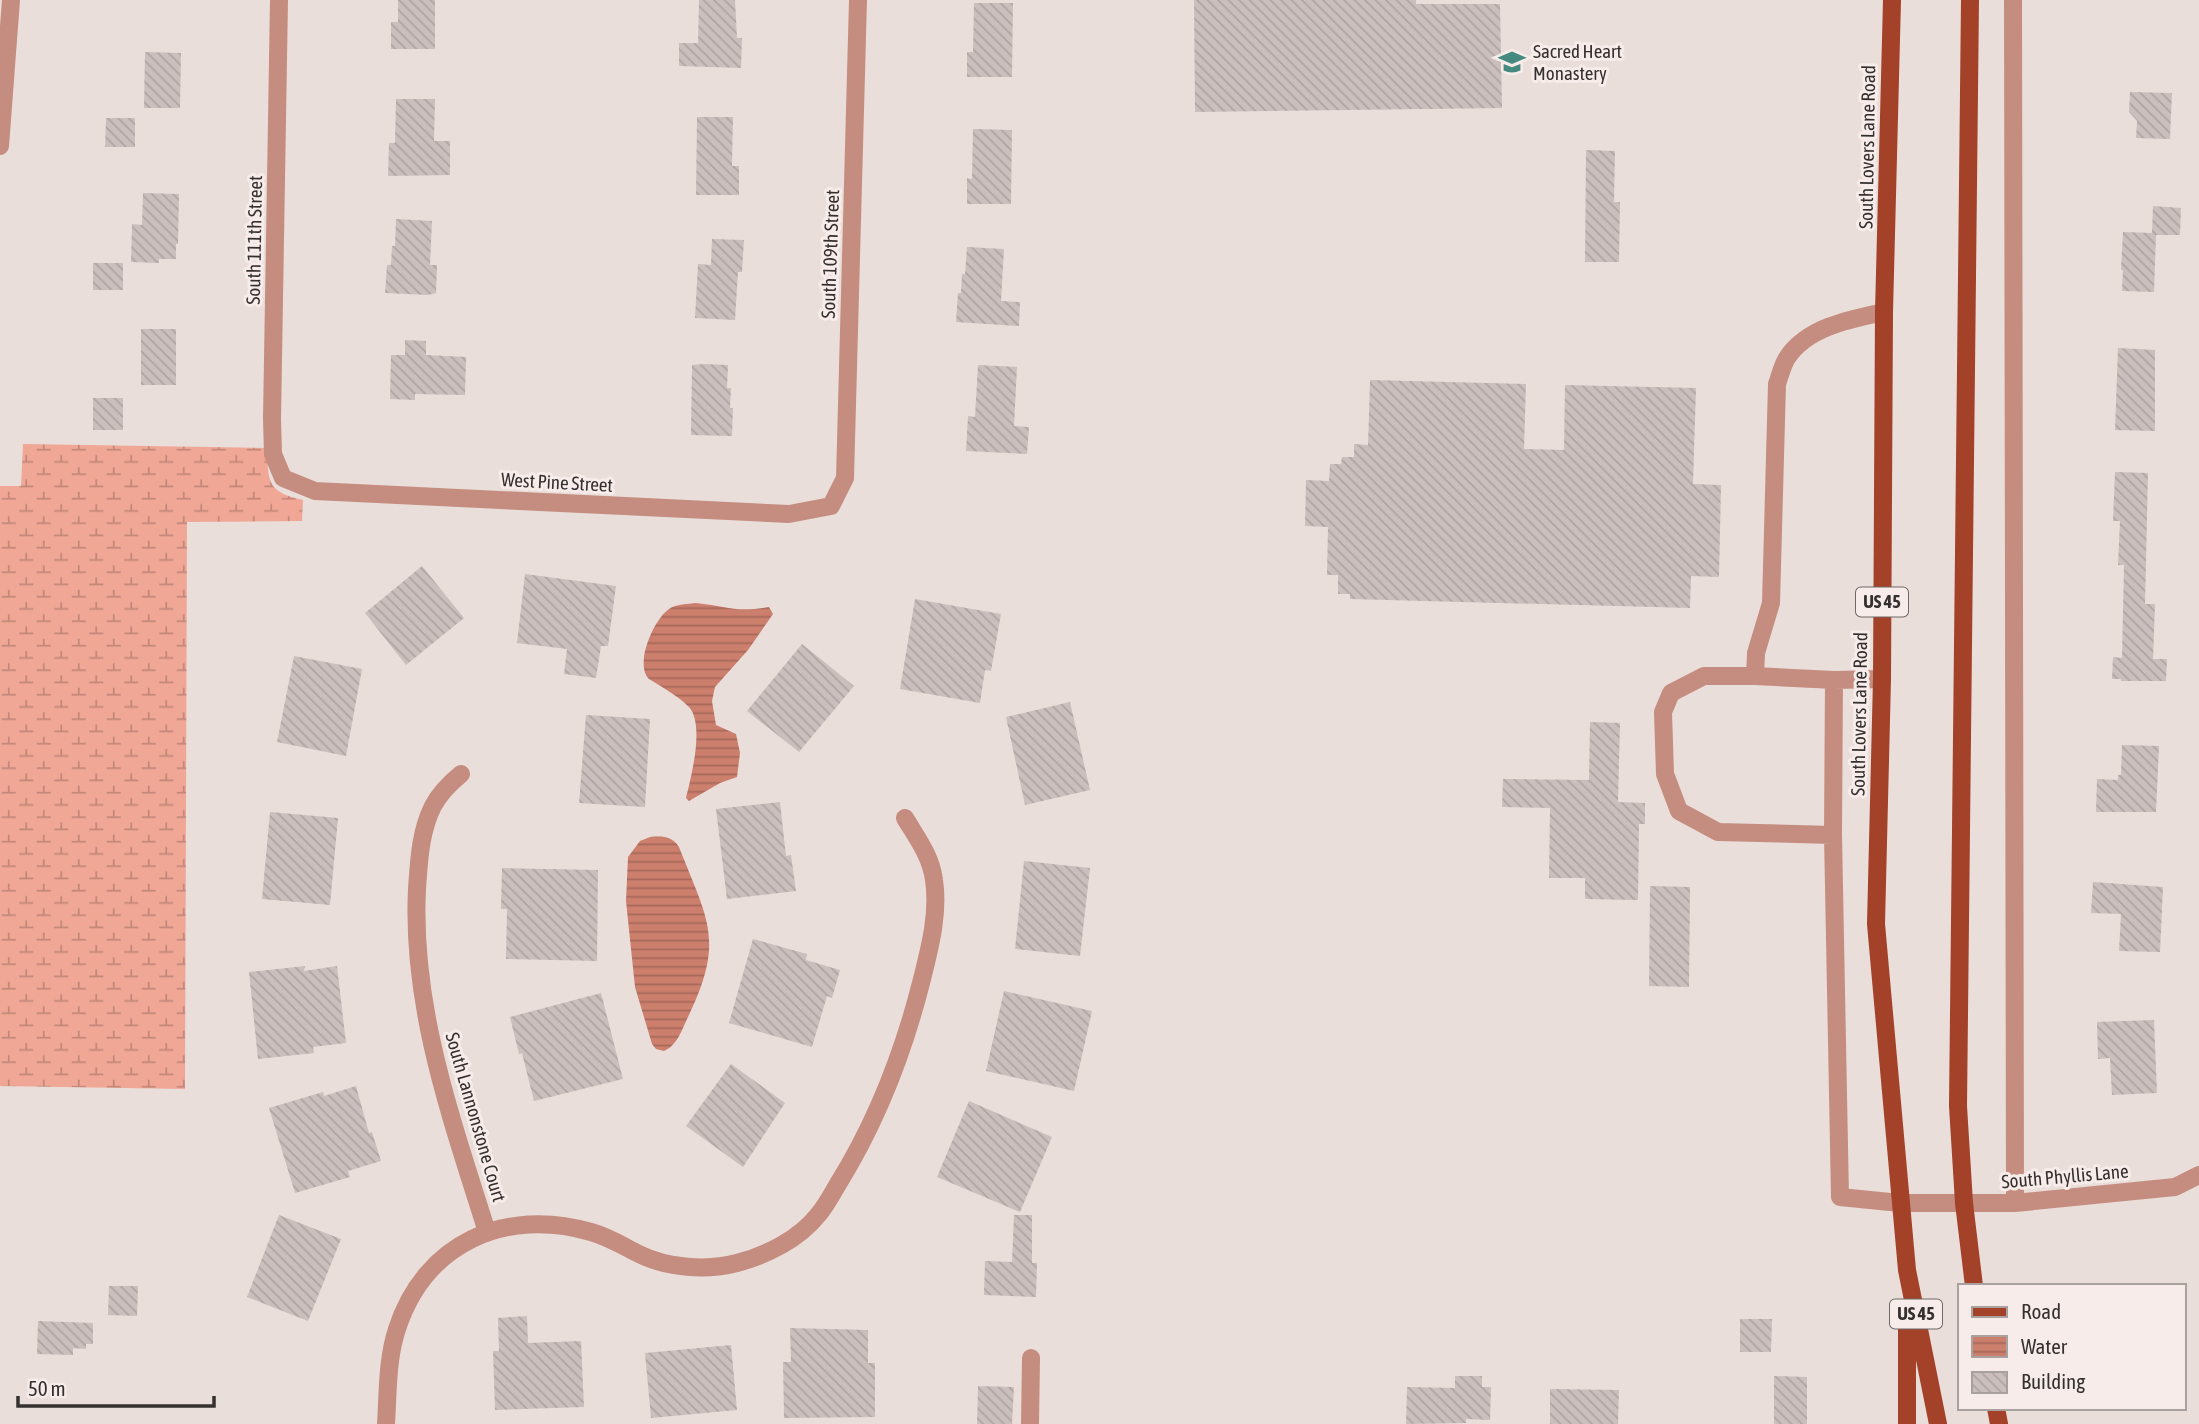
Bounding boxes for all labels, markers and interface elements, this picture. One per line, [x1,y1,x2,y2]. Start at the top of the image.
place label: Sacred Heart Monastery [1533,40,1622,84]
school or university icon: Sacred Heart Monastery [1497,47,1527,77]
street label: South Lovers Lane Road [1855,65,1879,229]
street label: South 111th Street [242,175,266,305]
street label: South 109th Street [817,189,843,319]
street label: West Pine Street [500,468,614,496]
road number: US 45 [1856,588,1908,616]
street label: South Lovers Lane Road [1847,632,1871,796]
street label: South Lannonstone Court [441,1030,511,1204]
street label: South Phyllis Lane [2001,1159,2129,1193]
legend [1958,1284,2185,1410]
text: Road [2021,1299,2061,1323]
road number: US 45 [1890,1300,1942,1329]
text: Water [2021,1334,2068,1358]
scale bar [18,1364,214,1408]
text: Building [2021,1369,2085,1393]
text: 50 m [28,1376,66,1400]

